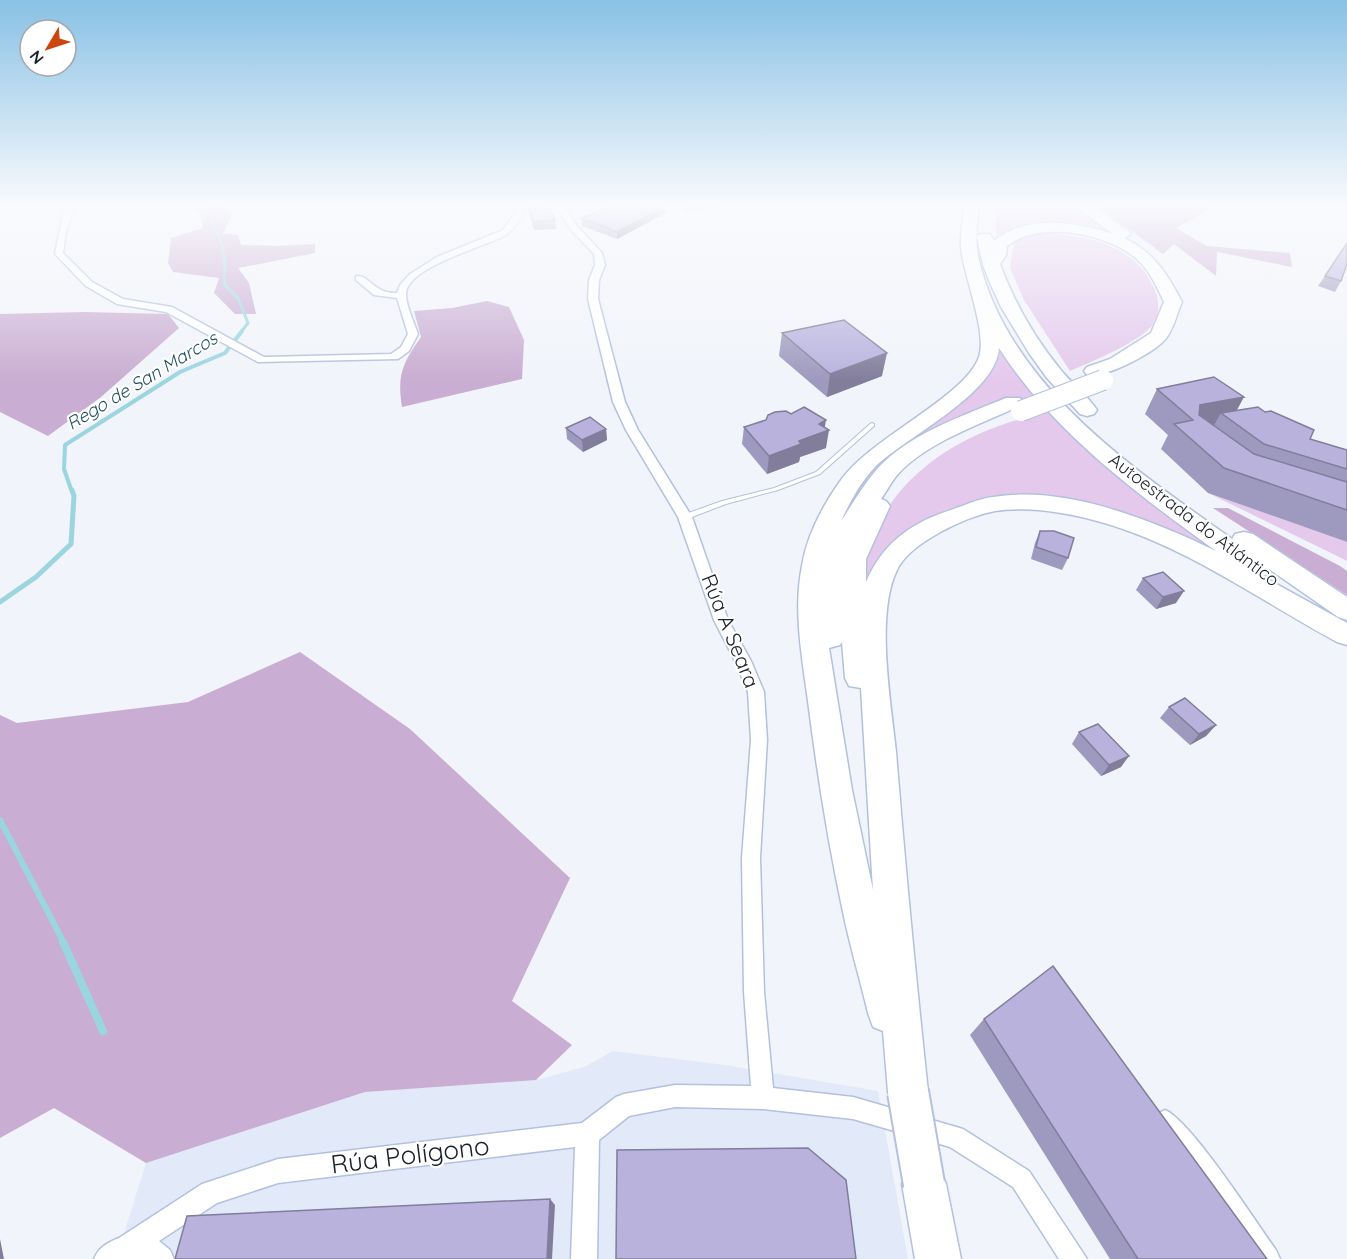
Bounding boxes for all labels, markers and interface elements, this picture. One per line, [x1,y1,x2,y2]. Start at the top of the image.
north arrow [18,18,78,78]
text: N [25,47,48,68]
water label: Rego de San Marcos [62,326,223,435]
street label: Autoestrada do Atlántico [1104,448,1284,591]
street label: Rúa A Seara [696,570,766,691]
street label: Rúa Polígono [329,1128,491,1181]

